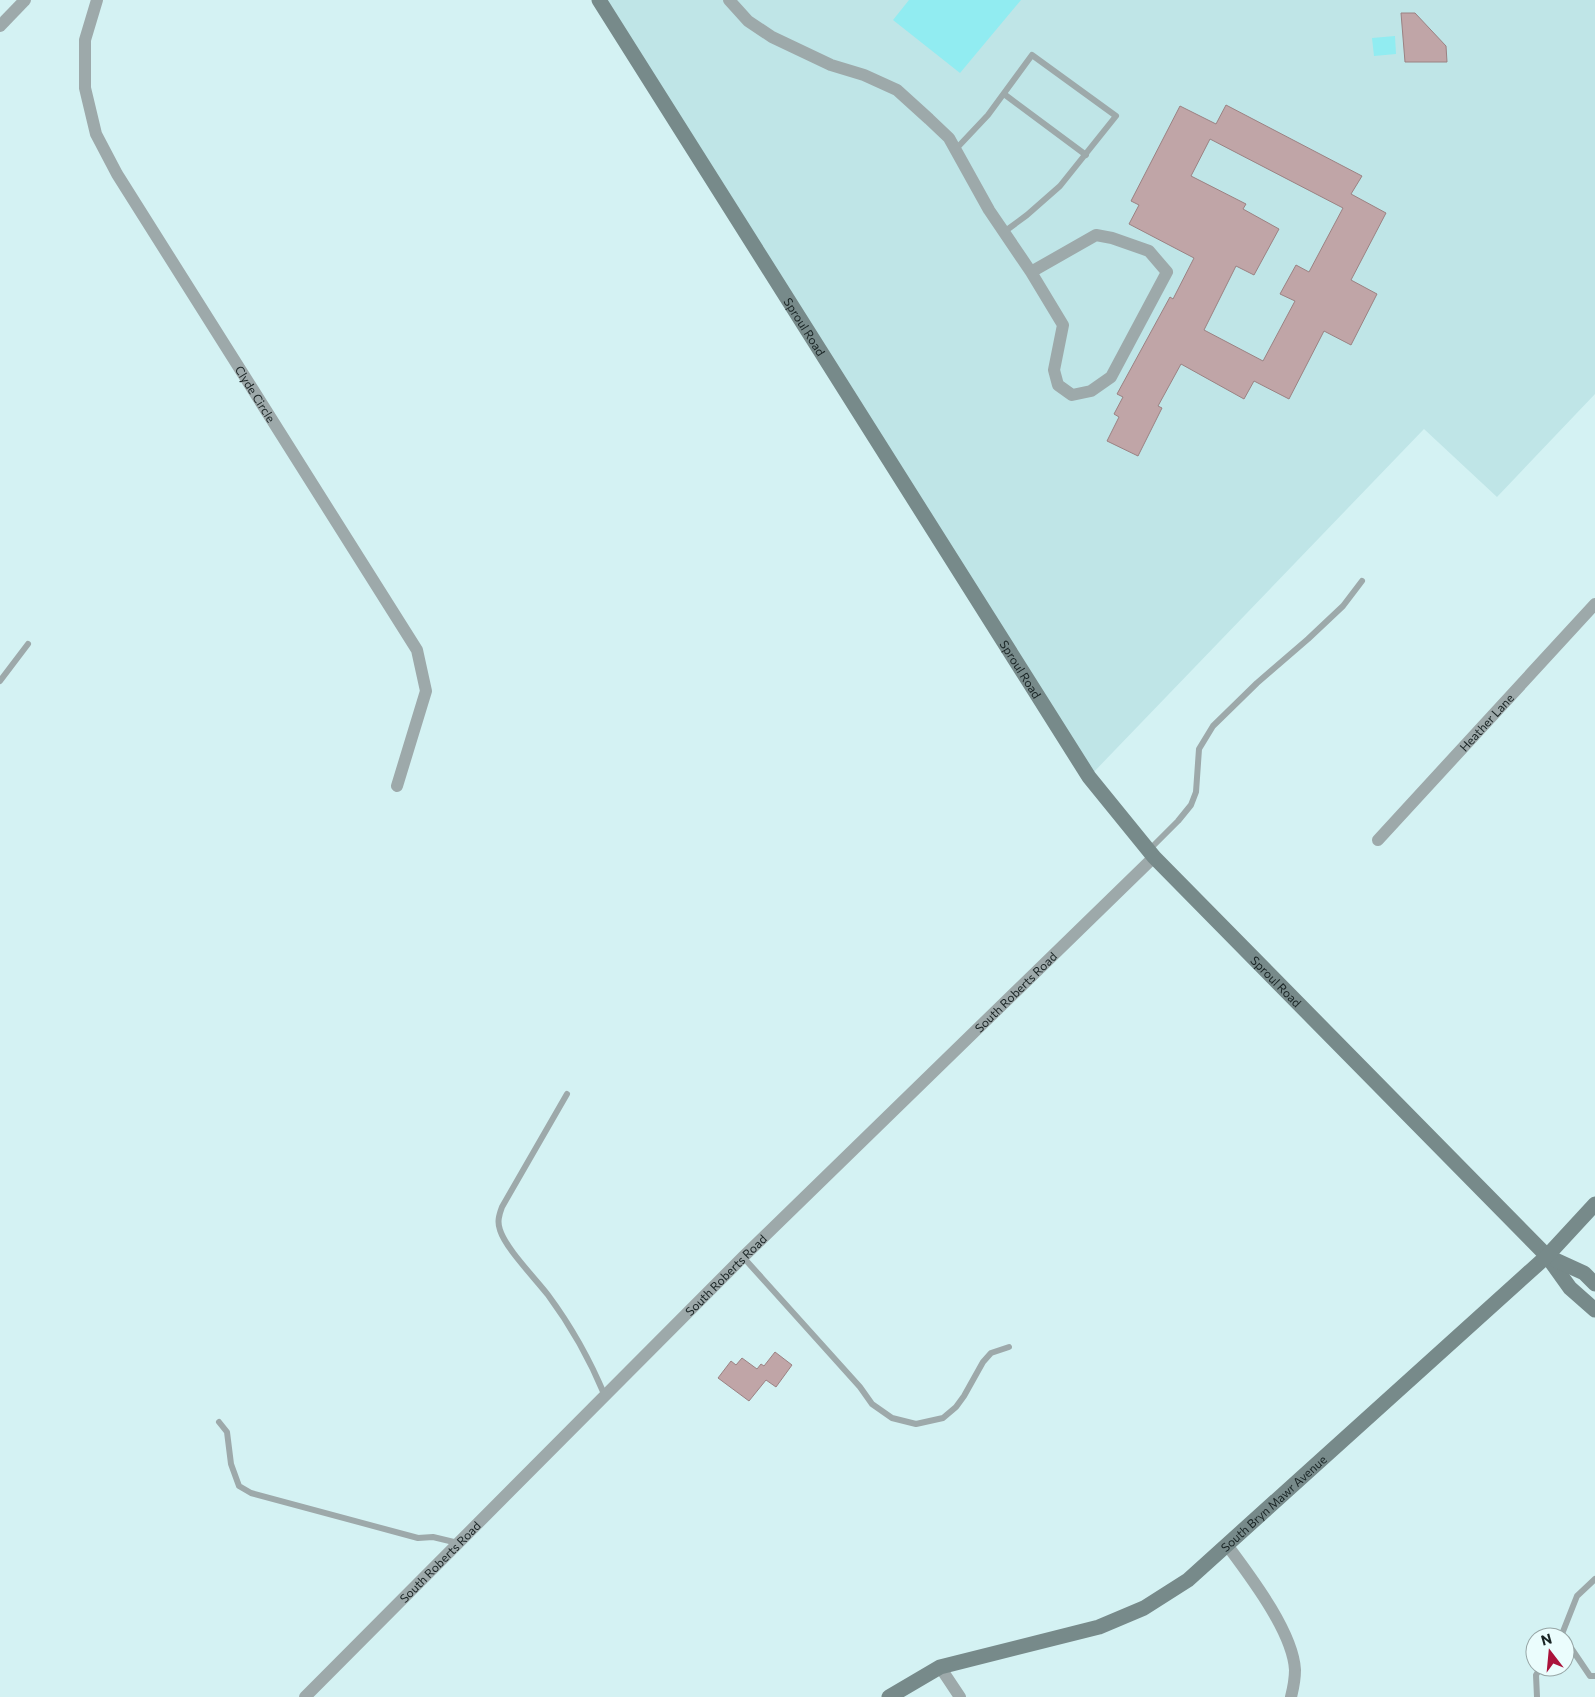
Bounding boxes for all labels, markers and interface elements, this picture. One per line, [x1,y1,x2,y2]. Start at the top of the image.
street label: Sproul Road [781,295,828,358]
street label: Clyde Circle [232,363,279,425]
street label: Sproul Road [997,637,1045,701]
street label: Heather Lane [1456,691,1516,754]
street label: South Roberts Road [972,949,1059,1035]
street label: Sproul Road [1248,953,1305,1010]
street label: South Roberts Road [682,1231,769,1318]
street label: South Bryn Mawr Avenue [1218,1452,1329,1554]
street label: South Roberts Road [396,1518,483,1605]
north arrow [1525,1627,1575,1677]
text: N [1539,1629,1554,1649]

